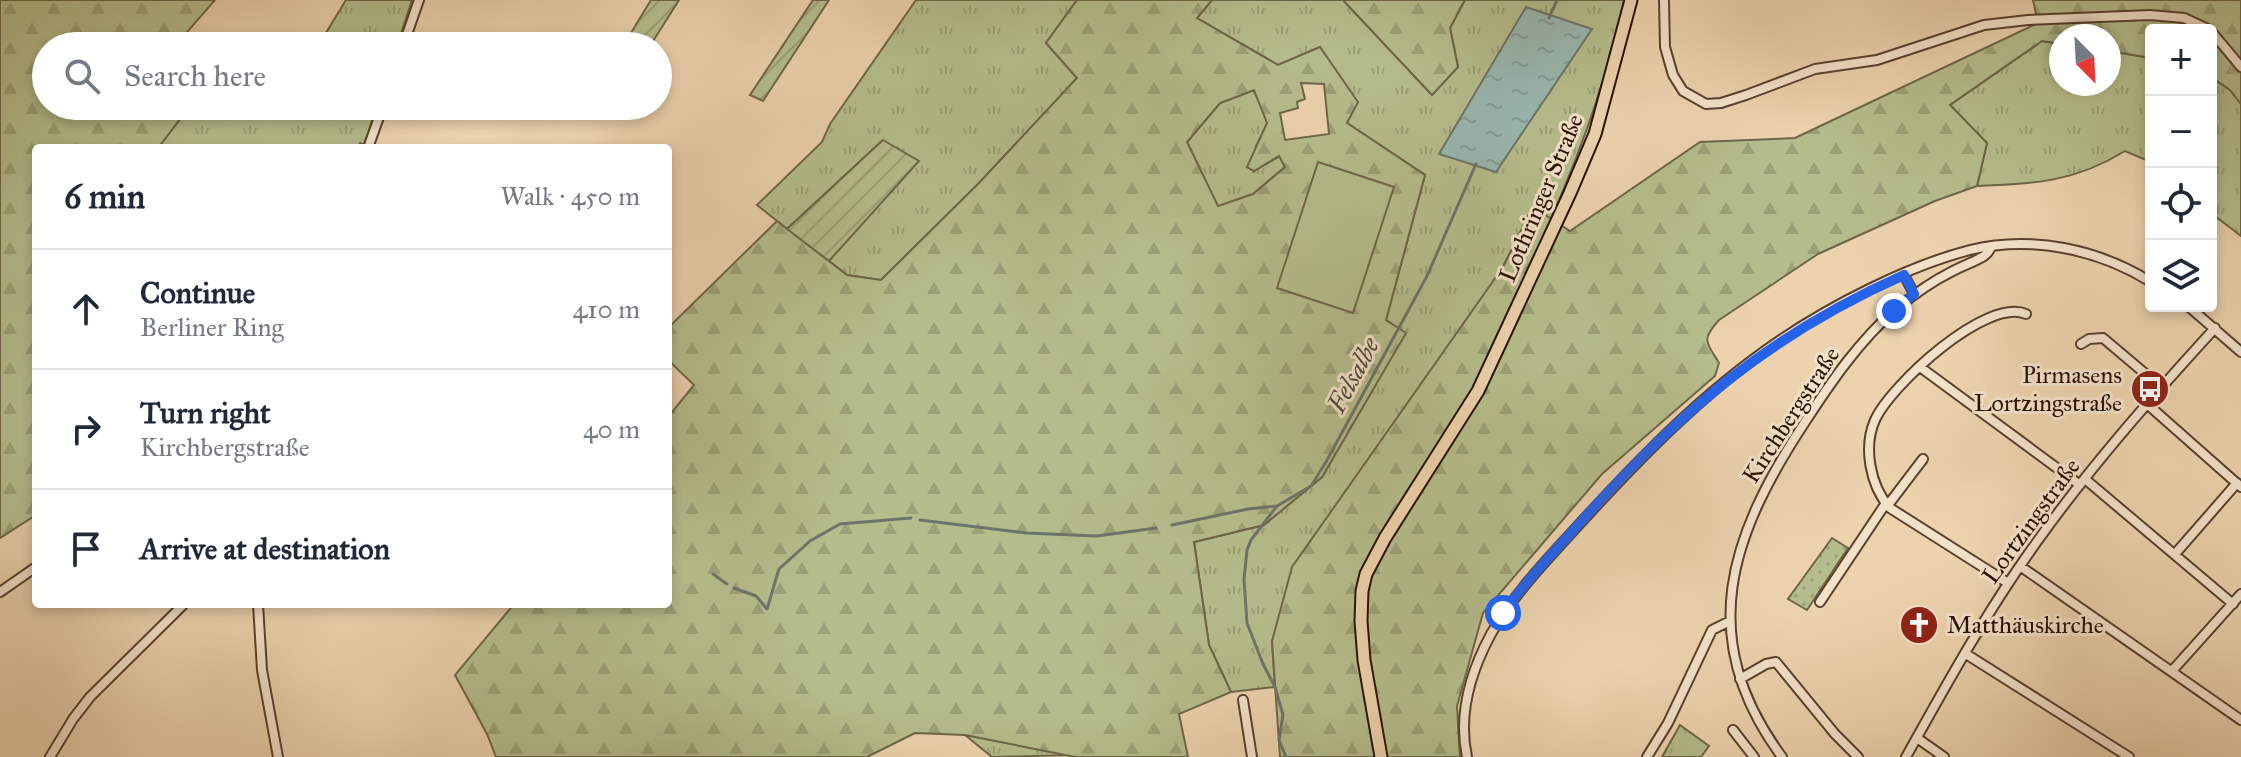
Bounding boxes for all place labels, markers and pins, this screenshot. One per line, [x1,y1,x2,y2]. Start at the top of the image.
place label: Pirmasens Lortzingstraße [1974,360,2122,418]
bus stop icon: Pirmasens Lortzingstraße [2129,368,2171,410]
church icon: Matthäuskirche [1898,604,1940,646]
place label: Matthäuskirche [1947,610,2104,640]

